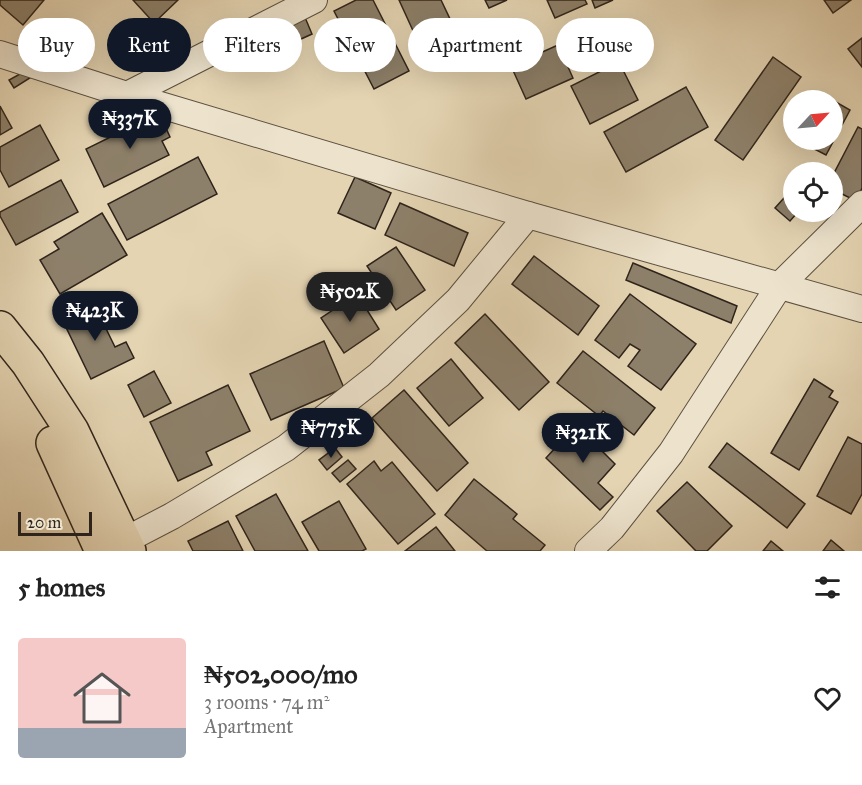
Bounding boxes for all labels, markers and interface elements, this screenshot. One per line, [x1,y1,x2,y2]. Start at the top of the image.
chip: Buy [18,18,95,72]
chip: Rent [107,18,191,72]
chip: Filters [203,18,302,72]
chip: New [314,18,396,72]
chip: Apartment [408,18,544,72]
chip: House [556,18,654,72]
north arrow [783,90,843,150]
map controls [783,90,843,222]
pin: ₦337K [88,99,172,150]
text: ₦337K [102,106,158,130]
button: locate [783,162,843,222]
pin: ₦502K [308,272,392,323]
text: ₦502K [320,279,380,303]
pin: ₦423K [53,291,137,342]
text: ₦423K [66,298,124,322]
pin: ₦775K [289,408,373,459]
pin: ₦321K [541,413,625,464]
text: ₦775K [301,415,361,439]
text: ₦321K [556,420,610,444]
scale bar [18,509,92,536]
text: 20 m [27,513,61,532]
text: 5 homes [18,571,105,603]
icon: filters [811,571,844,604]
text: ₦502,000/mo [204,658,358,690]
icon: home [66,662,138,734]
icon: heart [811,682,844,715]
text: 3 rooms · 74 m² [204,690,329,714]
text: Apartment [204,714,293,738]

